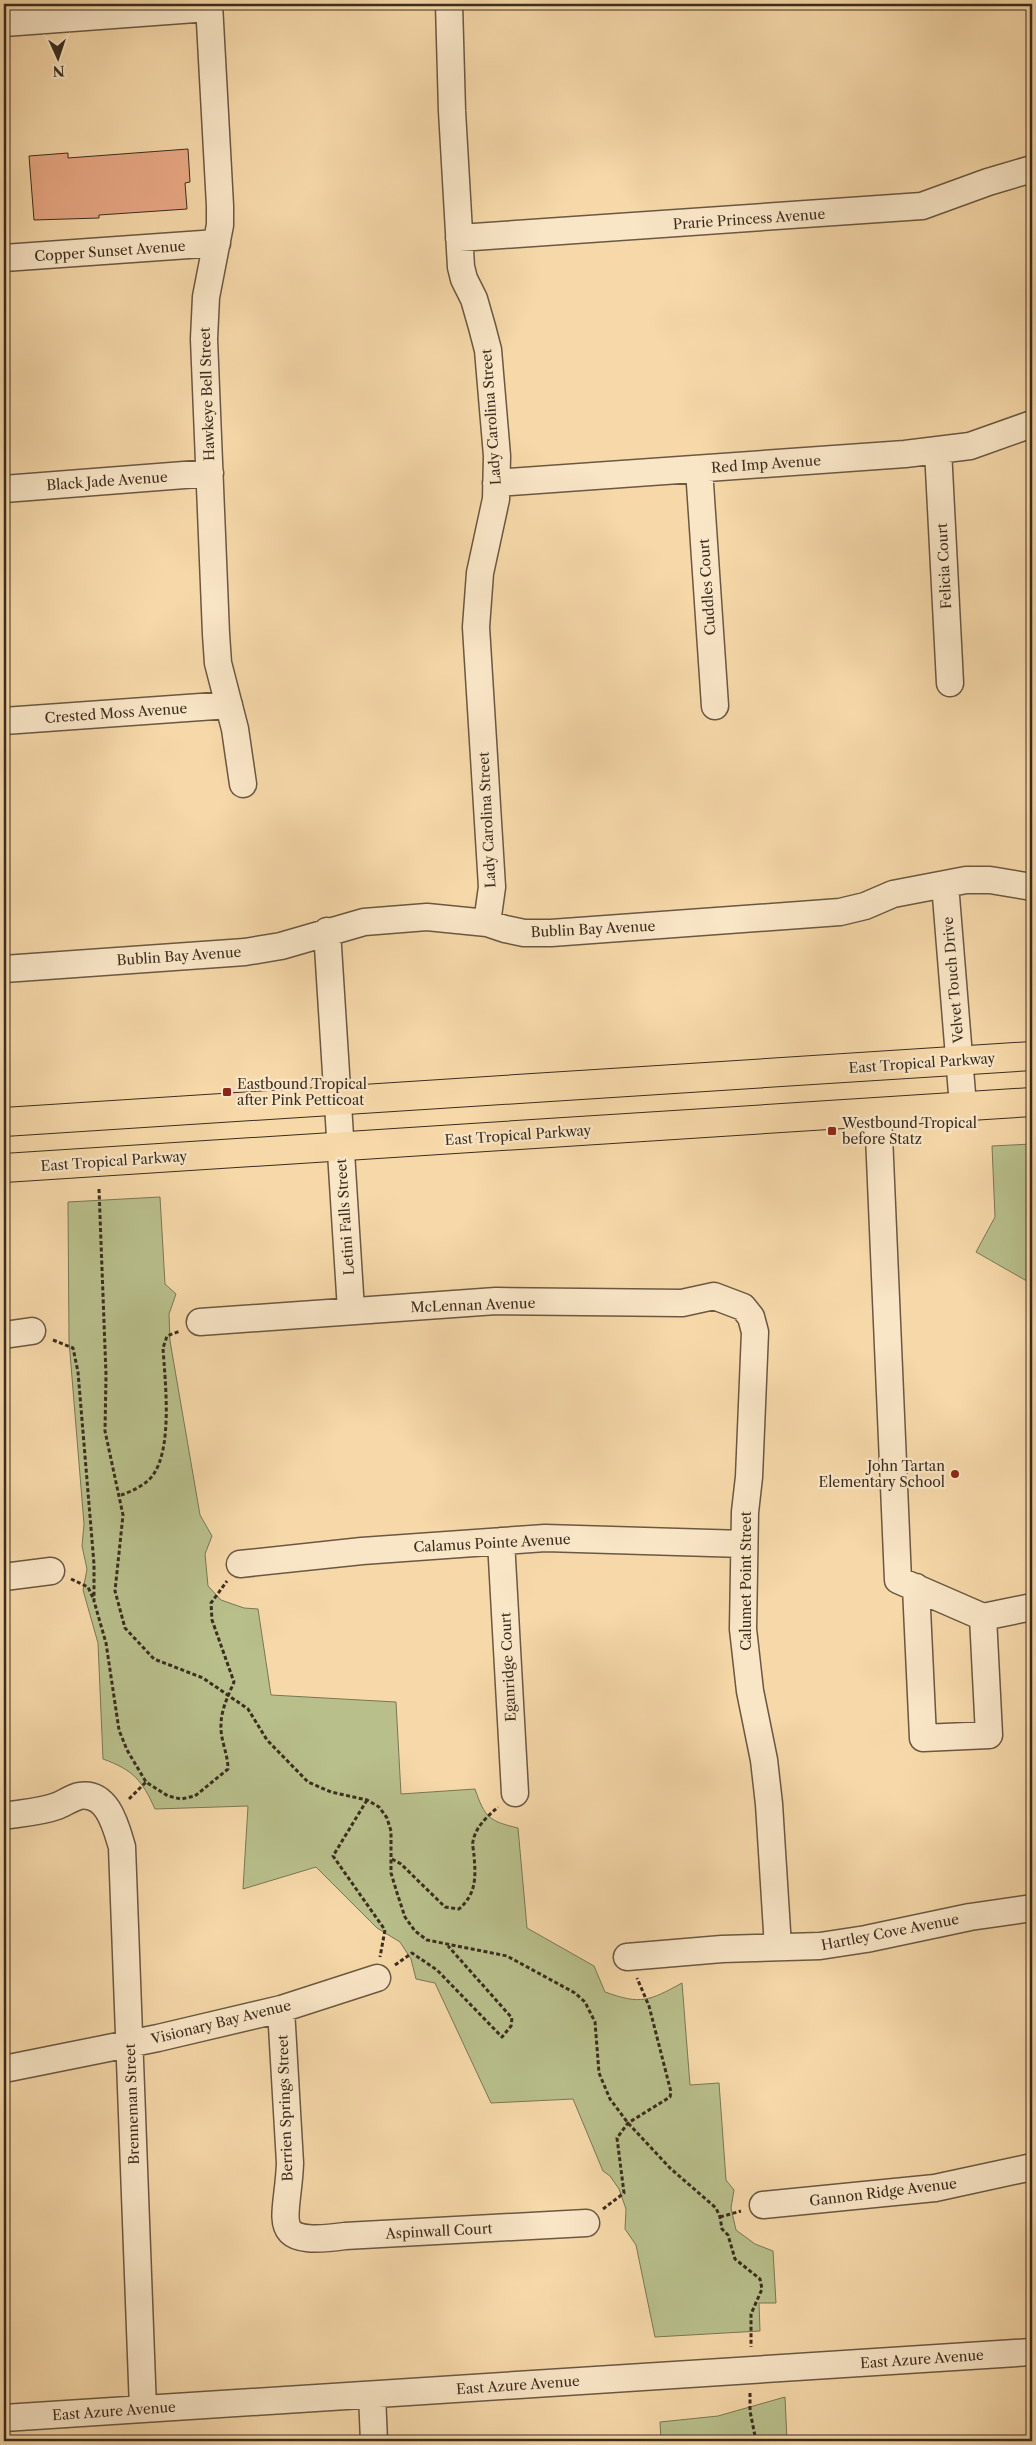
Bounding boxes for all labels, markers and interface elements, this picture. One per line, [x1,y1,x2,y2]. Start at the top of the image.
north arrow [32,32,82,82]
text: N [52,62,65,80]
street label: Prarie Princess Avenue [672,205,826,233]
street label: Copper Sunset Avenue [34,237,186,265]
street label: Hawkeye Bell Street [196,327,218,461]
street label: Lady Carolina Street [477,348,505,486]
street label: Red Imp Avenue [710,451,822,477]
street label: Black Jade Avenue [46,468,168,494]
street label: Felicia Court [933,522,955,610]
street label: Cuddles Court [695,538,719,636]
street label: Crested Moss Avenue [44,699,188,727]
street label: Lady Carolina Street [474,751,500,889]
street label: Velvet Touch Drive [939,916,968,1045]
street label: Bublin Bay Avenue [530,917,656,941]
street label: Bublin Bay Avenue [116,943,242,969]
street label: East Tropical Parkway [848,1049,996,1077]
place label: Eastbound Tropical after Pink Petticoat [237,1075,367,1109]
marker: Eastbound Tropical after Pink Petticoat [221,1086,233,1098]
place label: Westbound Tropical before Statz [841,1114,977,1148]
street label: East Tropical Parkway [444,1121,592,1149]
marker: Westbound Tropical before Statz [826,1125,838,1137]
street label: East Tropical Parkway [40,1147,188,1175]
street label: Letini Falls Street [332,1158,358,1276]
street label: McLennan Avenue [410,1294,536,1316]
place label: John Tartan Elementary School [819,1457,945,1491]
marker: John Tartan Elementary School [949,1468,961,1480]
street label: Calumet Point Street [737,1511,755,1651]
street label: Calamus Pointe Avenue [413,1530,571,1556]
street label: Eganridge Court [496,1612,520,1722]
street label: Hartley Cove Avenue [820,1910,961,1954]
street label: Visionary Bay Avenue [148,1996,293,2048]
street label: Berrien Springs Street [273,2034,297,2182]
street label: Brenneman Street [121,2043,143,2165]
street label: Gannon Ridge Avenue [808,2174,958,2210]
street label: Aspinwall Court [384,2219,493,2243]
street label: East Azure Avenue [860,2346,985,2372]
street label: East Azure Avenue [456,2372,581,2398]
street label: East Azure Avenue [52,2398,177,2424]

